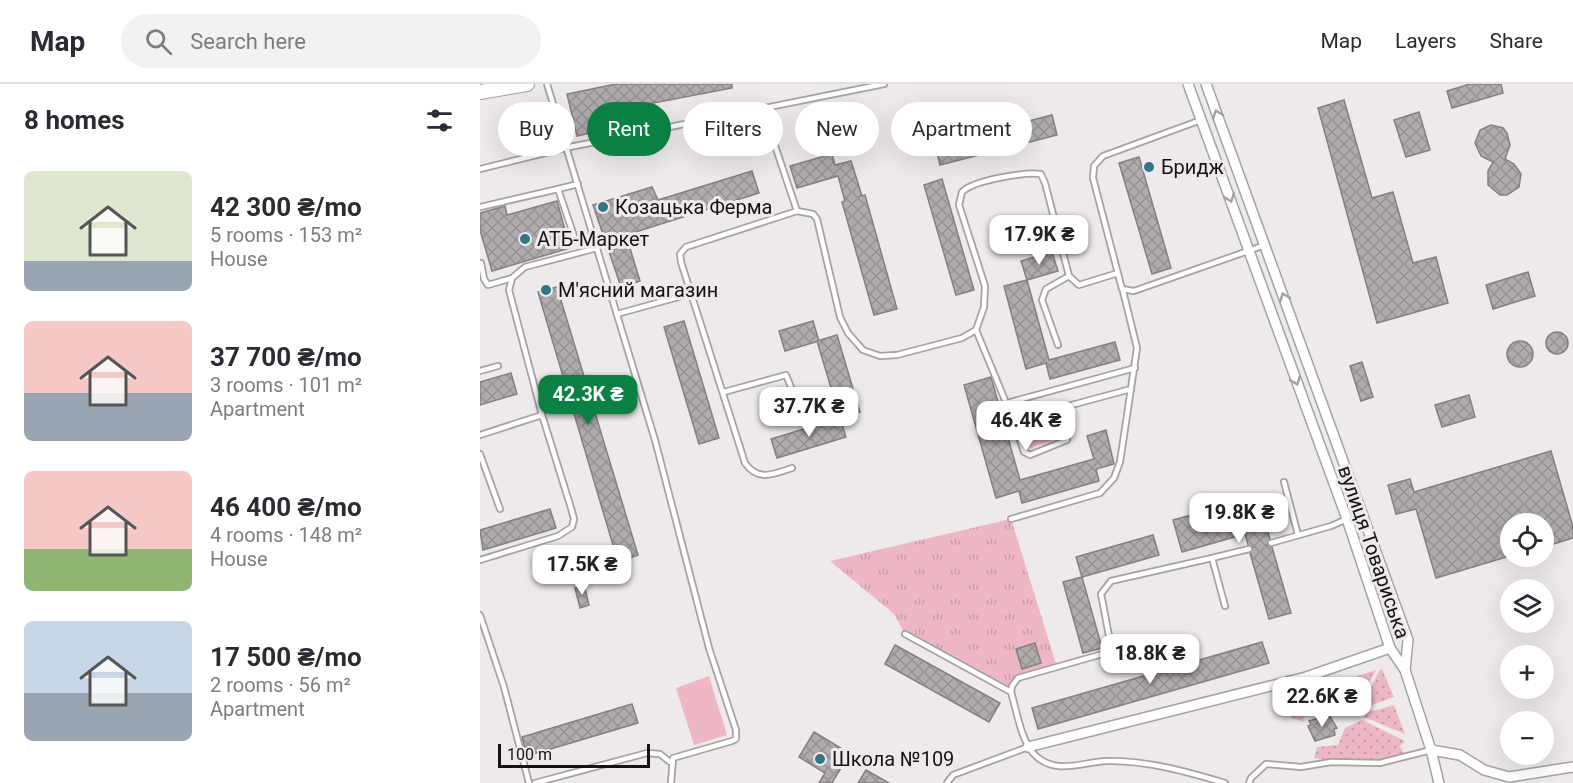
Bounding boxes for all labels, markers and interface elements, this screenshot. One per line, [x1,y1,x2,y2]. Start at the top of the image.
search box [121,14,541,68]
text: Map [30,25,85,58]
icon: search [142,25,175,58]
text: Search here [190,29,306,54]
text: Map [1320,29,1362,53]
text: Layers [1395,29,1456,53]
text: Share [1489,29,1543,53]
chip: Buy [498,102,575,156]
chip: Rent [587,102,671,156]
chip: Filters [683,102,783,156]
chip: New [795,102,879,156]
chip: Apartment [891,102,1032,156]
icon: filters [423,104,456,137]
text: 8 homes [24,105,125,135]
one-way arrow [1212,109,1225,120]
place label: Бридж [1161,155,1224,179]
marker: Бридж [1142,160,1156,174]
text: 42 300 ₴/mo [210,192,362,222]
one-way arrow [1222,192,1235,203]
icon: home [72,195,144,267]
place label: Козацька Ферма [615,195,772,219]
marker: Козацька Ферма [596,200,610,214]
pin: 17.9K ₴ [984,215,1094,266]
text: 17.9K ₴ [1003,222,1075,246]
text: 5 rooms · 153 m² [210,223,362,247]
place label: АТБ-Маркет [537,227,650,251]
marker: АТБ-Маркет [518,232,532,246]
text: House [210,247,268,271]
place label: М'ясний магазин [558,278,718,302]
marker: М'ясний магазин [539,283,553,297]
one-way arrow [1278,292,1291,303]
text: 37 700 ₴/mo [210,342,362,372]
icon: home [72,345,144,417]
text: 3 rooms · 101 m² [210,373,362,397]
pin: 42.3K ₴ [533,375,643,426]
one-way arrow [1289,375,1301,386]
text: 42.3K ₴ [552,382,624,406]
pin: 37.7K ₴ [754,387,864,438]
text: 37.7K ₴ [773,394,845,418]
text: Apartment [210,397,305,421]
pin: 46.4K ₴ [971,401,1081,452]
text: 46.4K ₴ [990,408,1062,432]
street label: вулиця Товариська [1333,462,1415,642]
text: 46 400 ₴/mo [210,492,362,522]
pin: 19.8K ₴ [1184,493,1294,544]
icon: home [72,495,144,567]
text: 19.8K ₴ [1203,500,1275,524]
map controls [1500,513,1554,765]
button: locate [1500,513,1554,567]
text: 4 rooms · 148 m² [210,523,362,547]
pin: 17.5K ₴ [527,545,637,596]
text: House [210,547,268,571]
text: 17.5K ₴ [546,552,618,576]
button: layers [1500,579,1554,633]
pin: 18.8K ₴ [1095,634,1205,685]
text: 18.8K ₴ [1114,641,1186,665]
text: 17 500 ₴/mo [210,642,362,672]
icon: home [72,645,144,717]
button: + [1500,645,1554,699]
text: 2 rooms · 56 m² [210,673,351,697]
pin: 22.6K ₴ [1267,677,1377,728]
text: 22.6K ₴ [1286,684,1358,708]
text: Apartment [210,697,305,721]
button: − [1500,711,1554,765]
scale bar [498,741,650,768]
text: 100 m [507,745,552,764]
place label: Школа №109 [832,747,954,771]
marker: Школа №109 [813,752,827,766]

